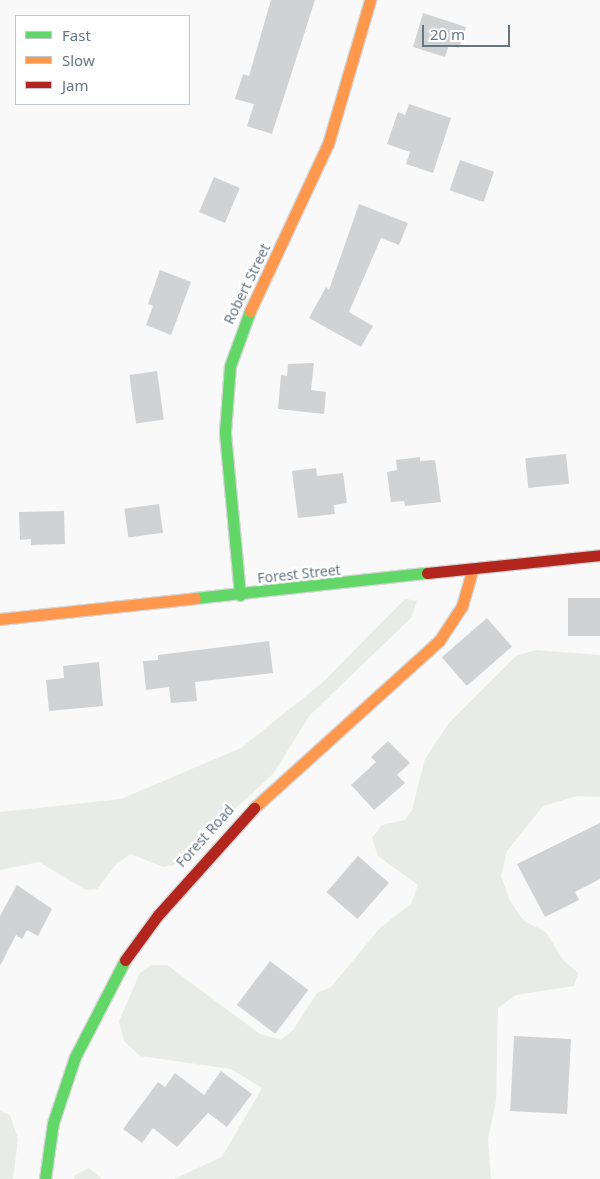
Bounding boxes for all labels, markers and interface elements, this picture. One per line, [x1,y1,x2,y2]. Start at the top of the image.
legend [15,15,190,105]
scale bar [425,15,512,47]
text: 20 m [430,24,465,44]
text: Fast [62,25,91,45]
text: Slow [62,50,95,70]
text: Jam [62,75,89,95]
street label: Robert Street [220,241,274,327]
street label: Forest Street [257,561,341,587]
street label: Forest Road [173,801,237,871]

